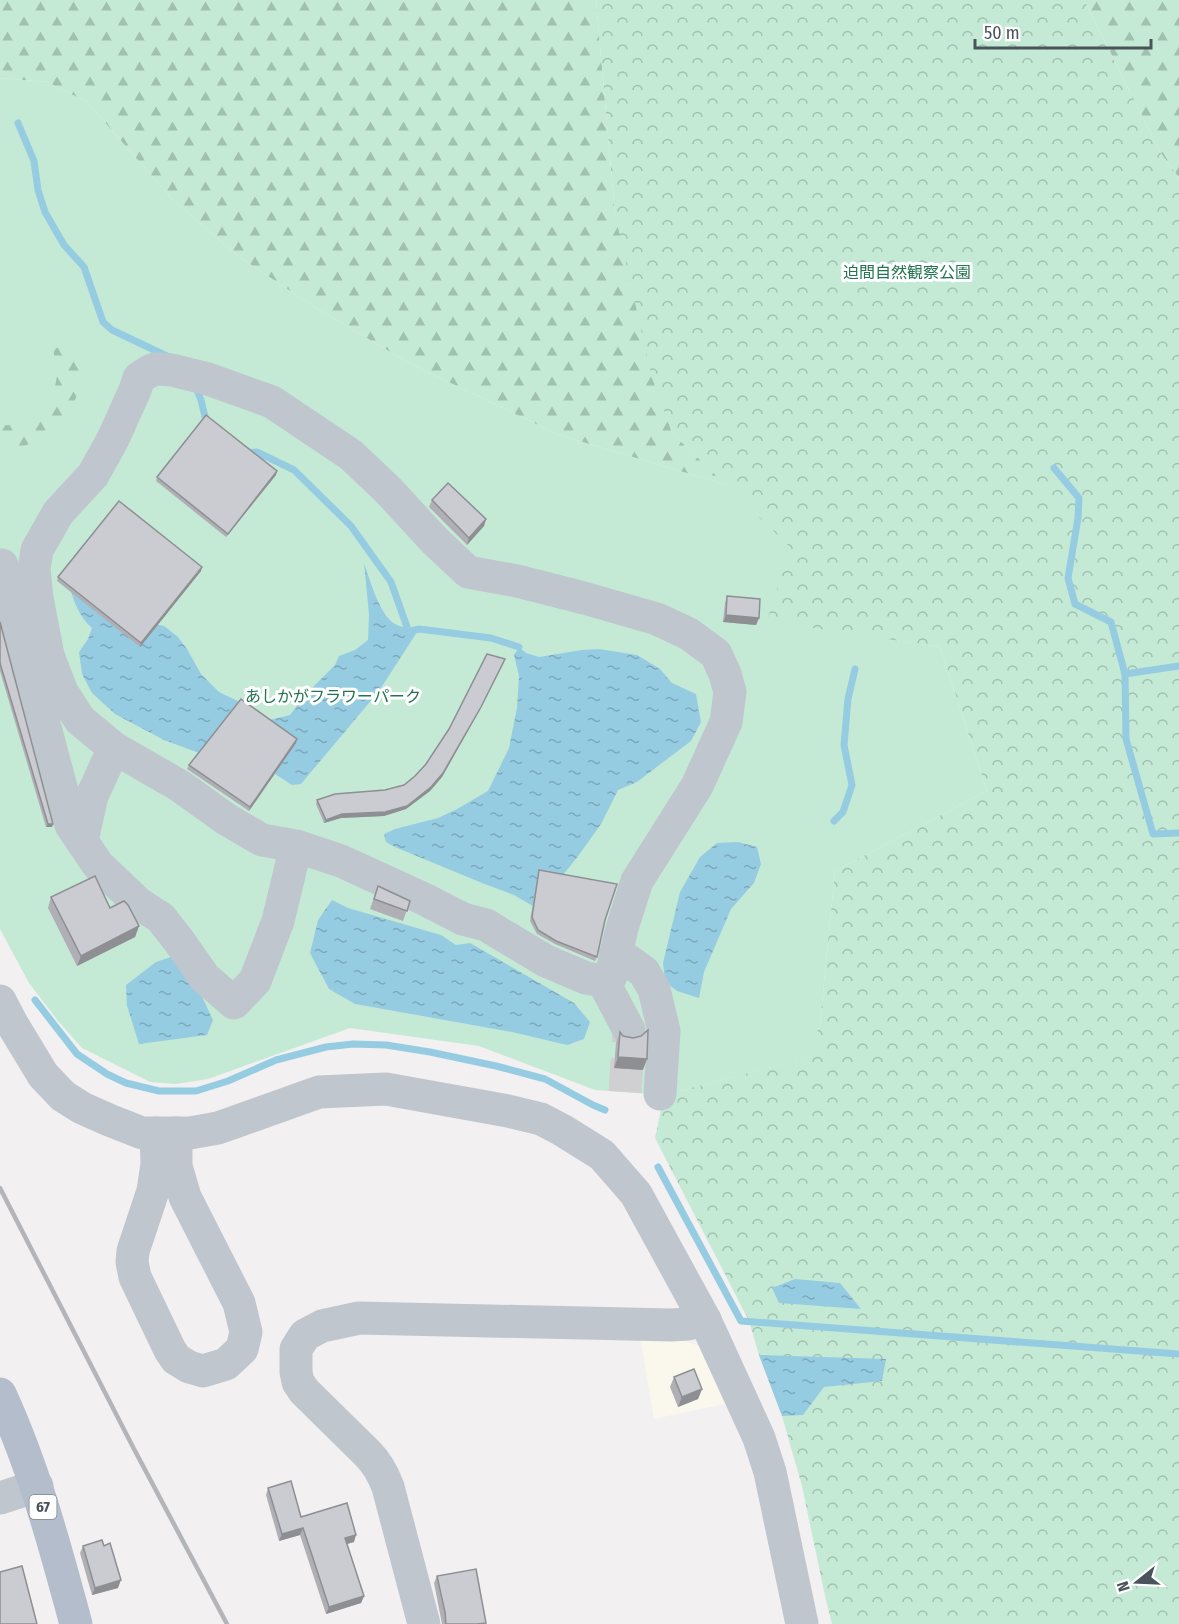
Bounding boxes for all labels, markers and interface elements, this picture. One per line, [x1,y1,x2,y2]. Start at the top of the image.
scale bar [975,12,1150,50]
text: 50 m [984,22,1020,44]
park label: 迫間自然観察公園 [843,263,971,282]
park label: あしかがフラワーパーク [245,687,421,706]
road number: 67 [30,1495,57,1519]
north arrow [1107,1552,1167,1612]
text: N [1113,1579,1134,1594]

